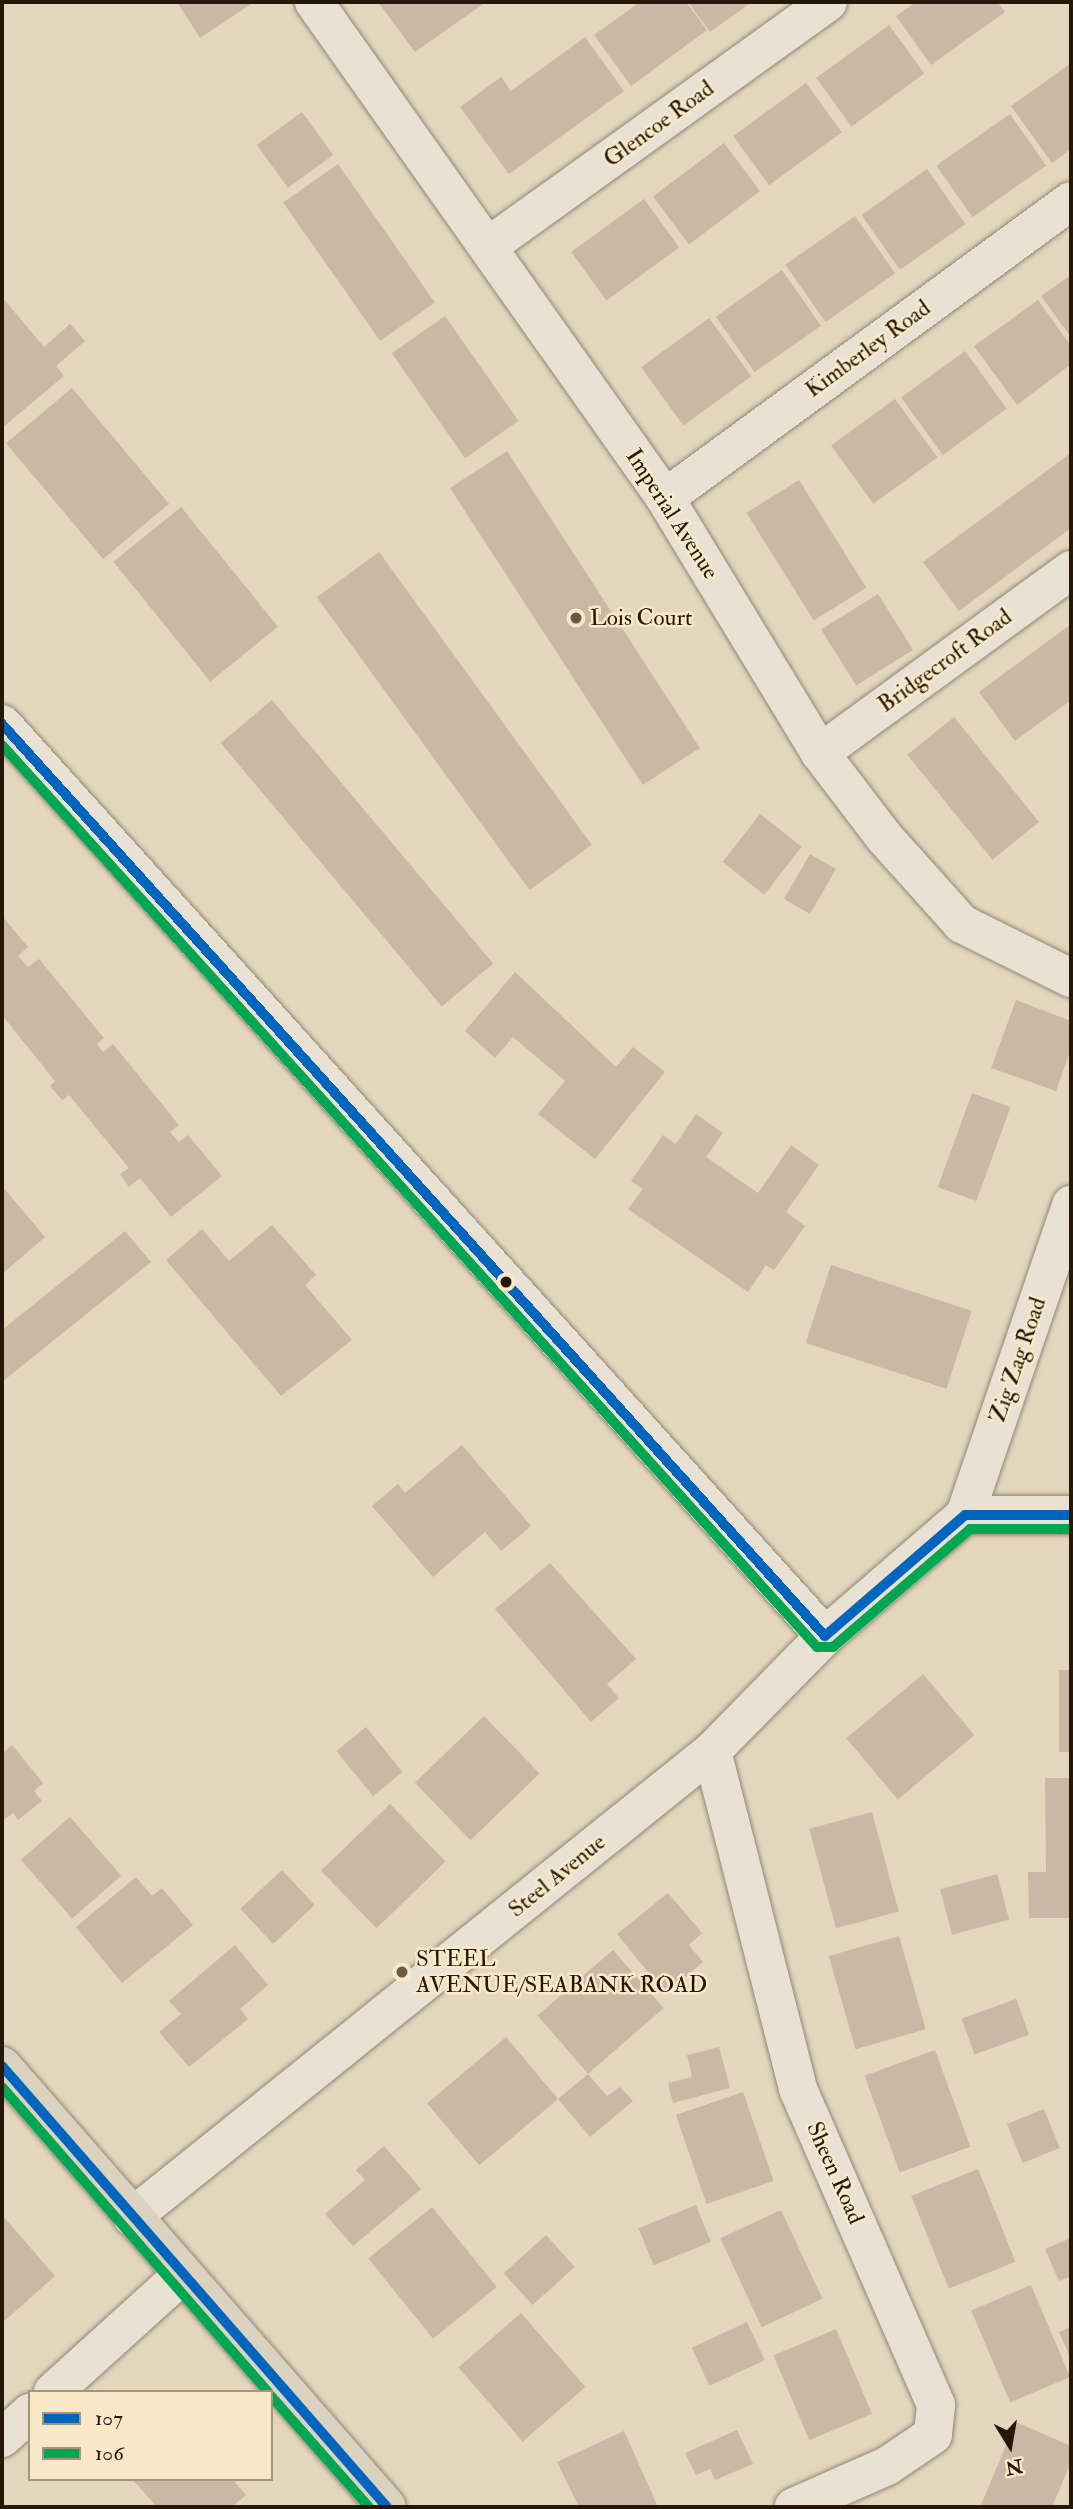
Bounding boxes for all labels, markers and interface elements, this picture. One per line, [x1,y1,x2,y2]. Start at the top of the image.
street label: Glencoe Road [599,75,719,173]
street label: Kimberley Road [800,294,936,404]
street label: Imperial Avenue [620,444,724,584]
street label: Bridgecroft Road [873,603,1017,719]
place label: Lois Court [590,604,692,632]
marker: Lois Court [568,610,584,626]
unlabelled marker [499,1275,513,1289]
street label: Zig Zag Road [984,1294,1052,1426]
street label: Steel Avenue [503,1829,611,1923]
place label: STEEL AVENUE/SEABANK ROAD [416,1945,707,1999]
marker: STEEL AVENUE/SEABANK ROAD [394,1964,410,1980]
street label: Sheen Road [800,2118,870,2228]
legend [28,2390,273,2481]
text: 107 [95,2405,123,2432]
north arrow [975,2411,1045,2481]
text: 106 [95,2440,124,2467]
text: N [1003,2453,1025,2480]

